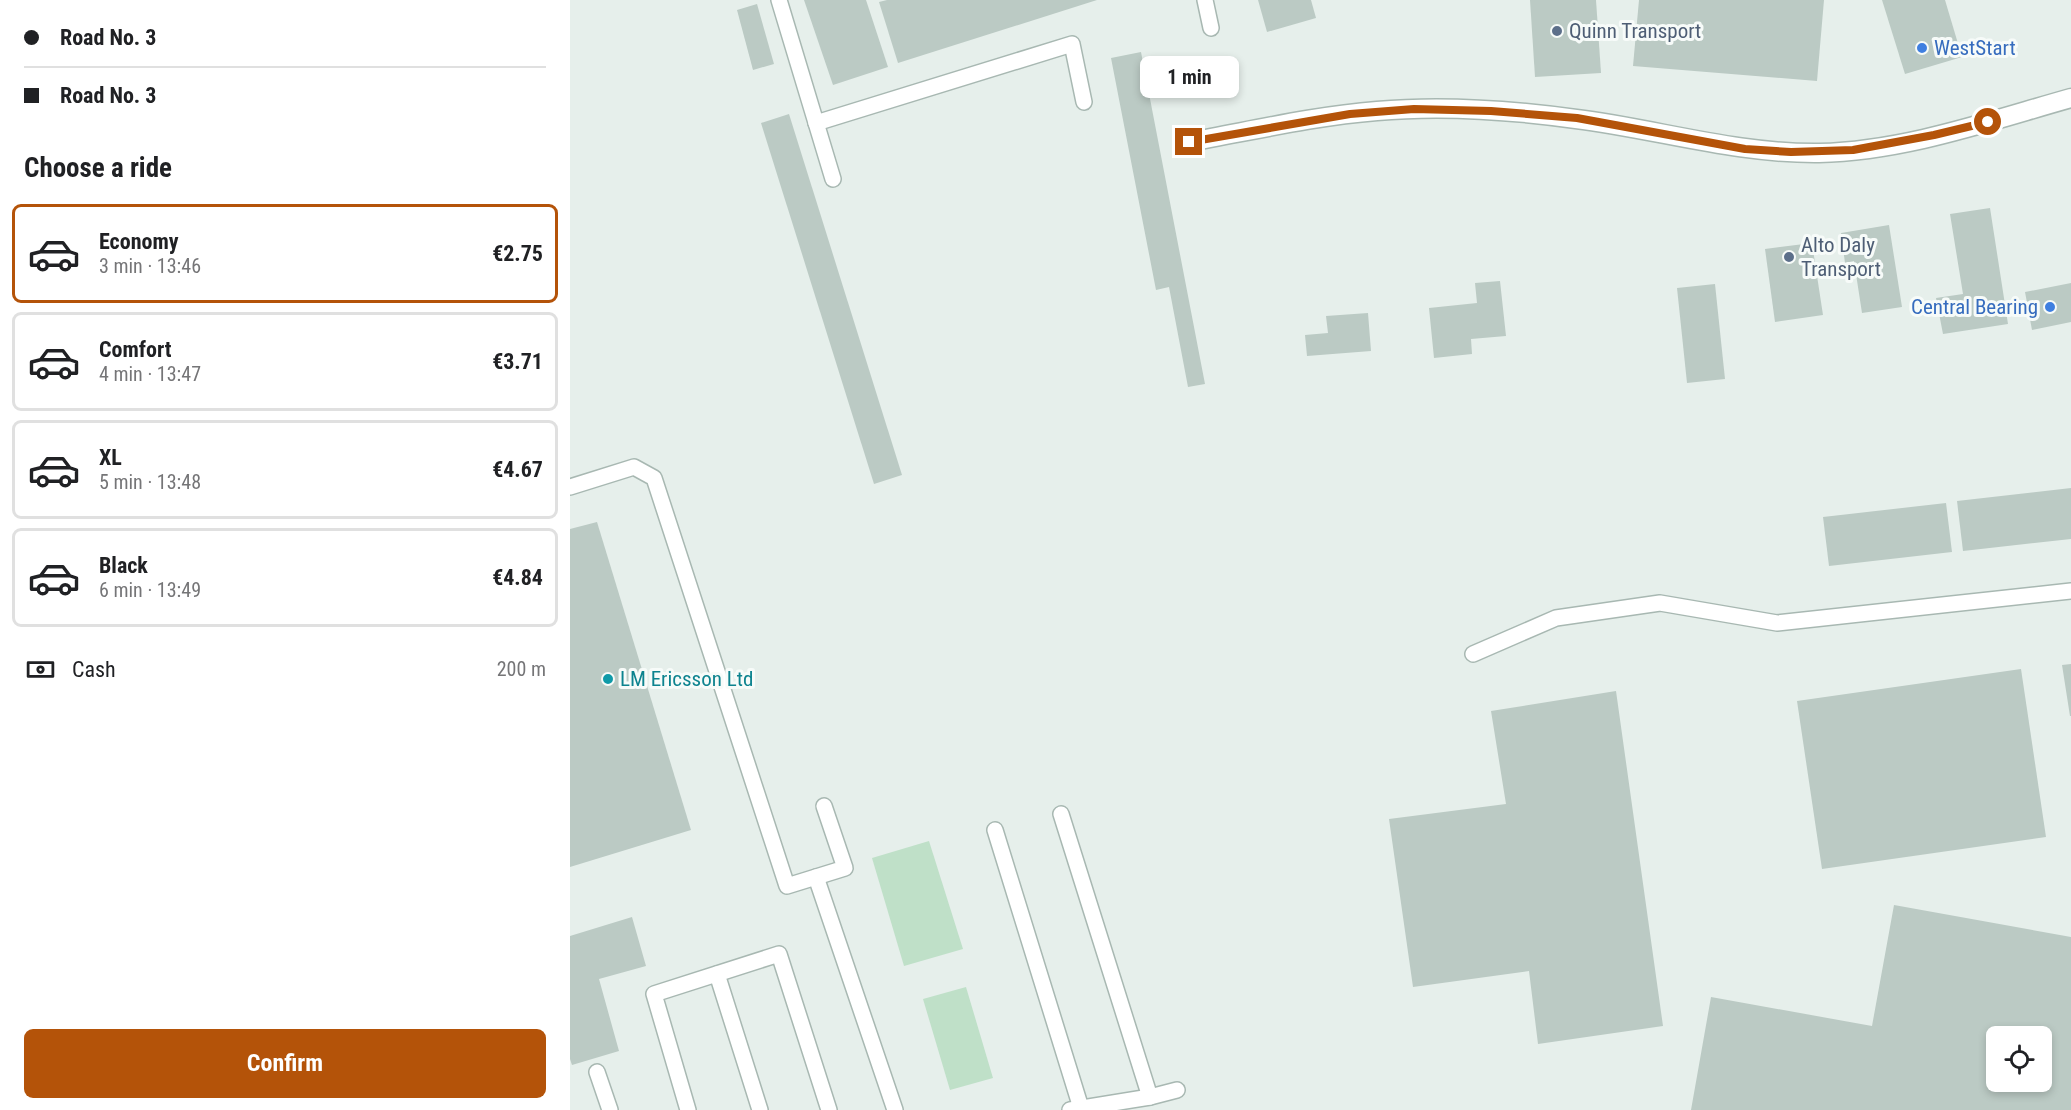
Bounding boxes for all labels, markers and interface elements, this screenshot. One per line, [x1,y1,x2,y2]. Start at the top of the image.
place label: Quinn Transport [1569,19,1701,43]
marker: Quinn Transport [1550,24,1564,38]
text: Road No. 3 [60,25,156,50]
place label: WestStart [1934,36,2016,60]
marker: WestStart [1915,41,1929,55]
callout: 1 min [1140,55,1238,97]
text: 1 min [1167,65,1212,89]
text: Road No. 3 [60,83,156,108]
route start [1974,108,2001,135]
route end [1175,128,1202,155]
text: Choose a ride [24,152,172,184]
icon: car [27,227,81,281]
text: Economy [99,229,179,254]
place label: Alto Daly Transport [1801,233,1881,281]
text: €2.75 [492,241,543,266]
marker: Alto Daly Transport [1782,250,1796,264]
text: 3 min · 13:46 [99,254,201,278]
place label: Central Bearing [1911,295,2038,319]
marker: Central Bearing [2043,300,2057,314]
icon: car [27,335,81,389]
text: Comfort [99,337,172,362]
text: €3.71 [492,349,543,374]
text: 4 min · 13:47 [99,362,201,386]
icon: car [27,443,81,497]
text: XL [99,445,122,470]
text: €4.67 [492,457,543,482]
text: 5 min · 13:48 [99,470,201,494]
icon: car [27,551,81,605]
text: Black [99,553,148,578]
text: €4.84 [492,565,543,590]
text: 6 min · 13:49 [99,578,201,602]
icon: cash [24,653,57,686]
text: Cash [72,657,116,682]
text: 200 m [497,657,546,681]
place label: LM Ericsson Ltd [620,667,753,691]
marker: LM Ericsson Ltd [601,672,615,686]
map controls [1986,1026,2052,1092]
button: locate [1986,1026,2052,1092]
button: Confirm [24,1029,546,1098]

